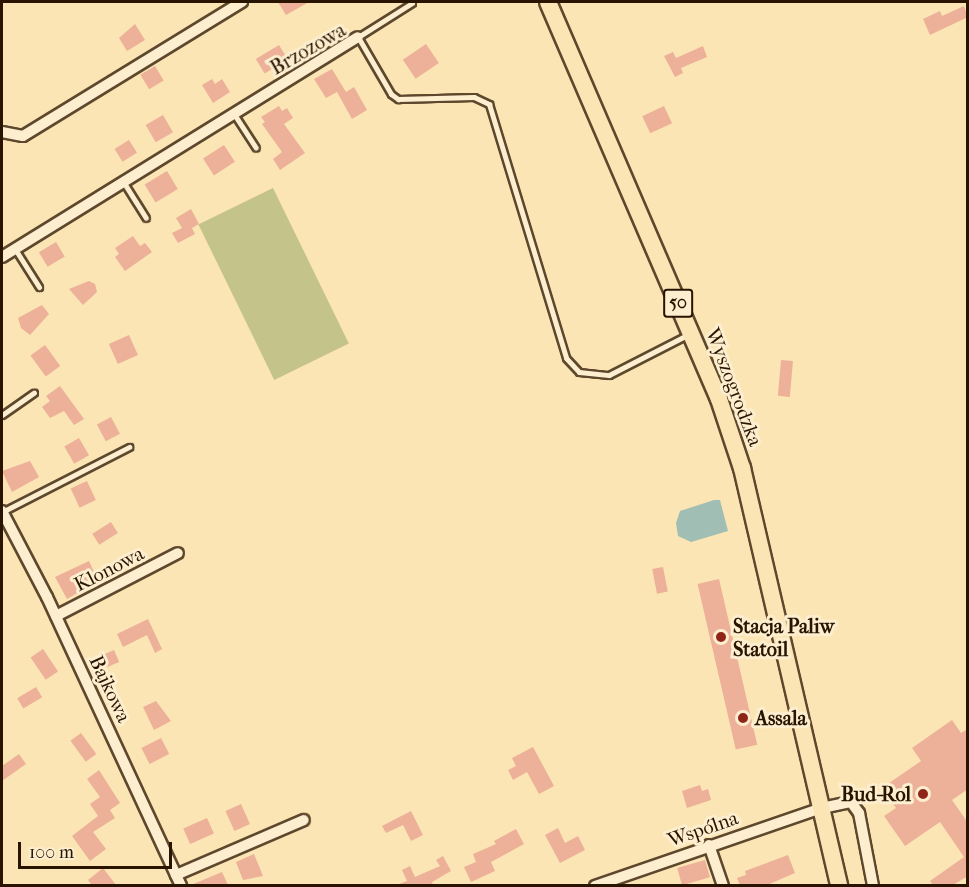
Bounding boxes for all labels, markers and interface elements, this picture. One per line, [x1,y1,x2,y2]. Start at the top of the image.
street label: Brzozowa [266,18,350,80]
road number: 50 [663,288,693,318]
street label: Wyszogrodzka [700,324,768,450]
street label: Klonowa [70,541,148,597]
place label: Stacja Paliw Statoil [733,614,834,661]
marker: Stacja Paliw Statoil [714,630,728,644]
street label: Bajkowa [84,652,136,726]
place label: Assala [755,706,807,730]
marker: Assala [736,711,750,725]
place label: Bud-Rol [841,782,911,806]
marker: Bud-Rol [916,787,930,801]
street label: Wspólna [665,806,741,852]
scale bar [21,830,176,868]
text: 100 m [29,842,74,863]

